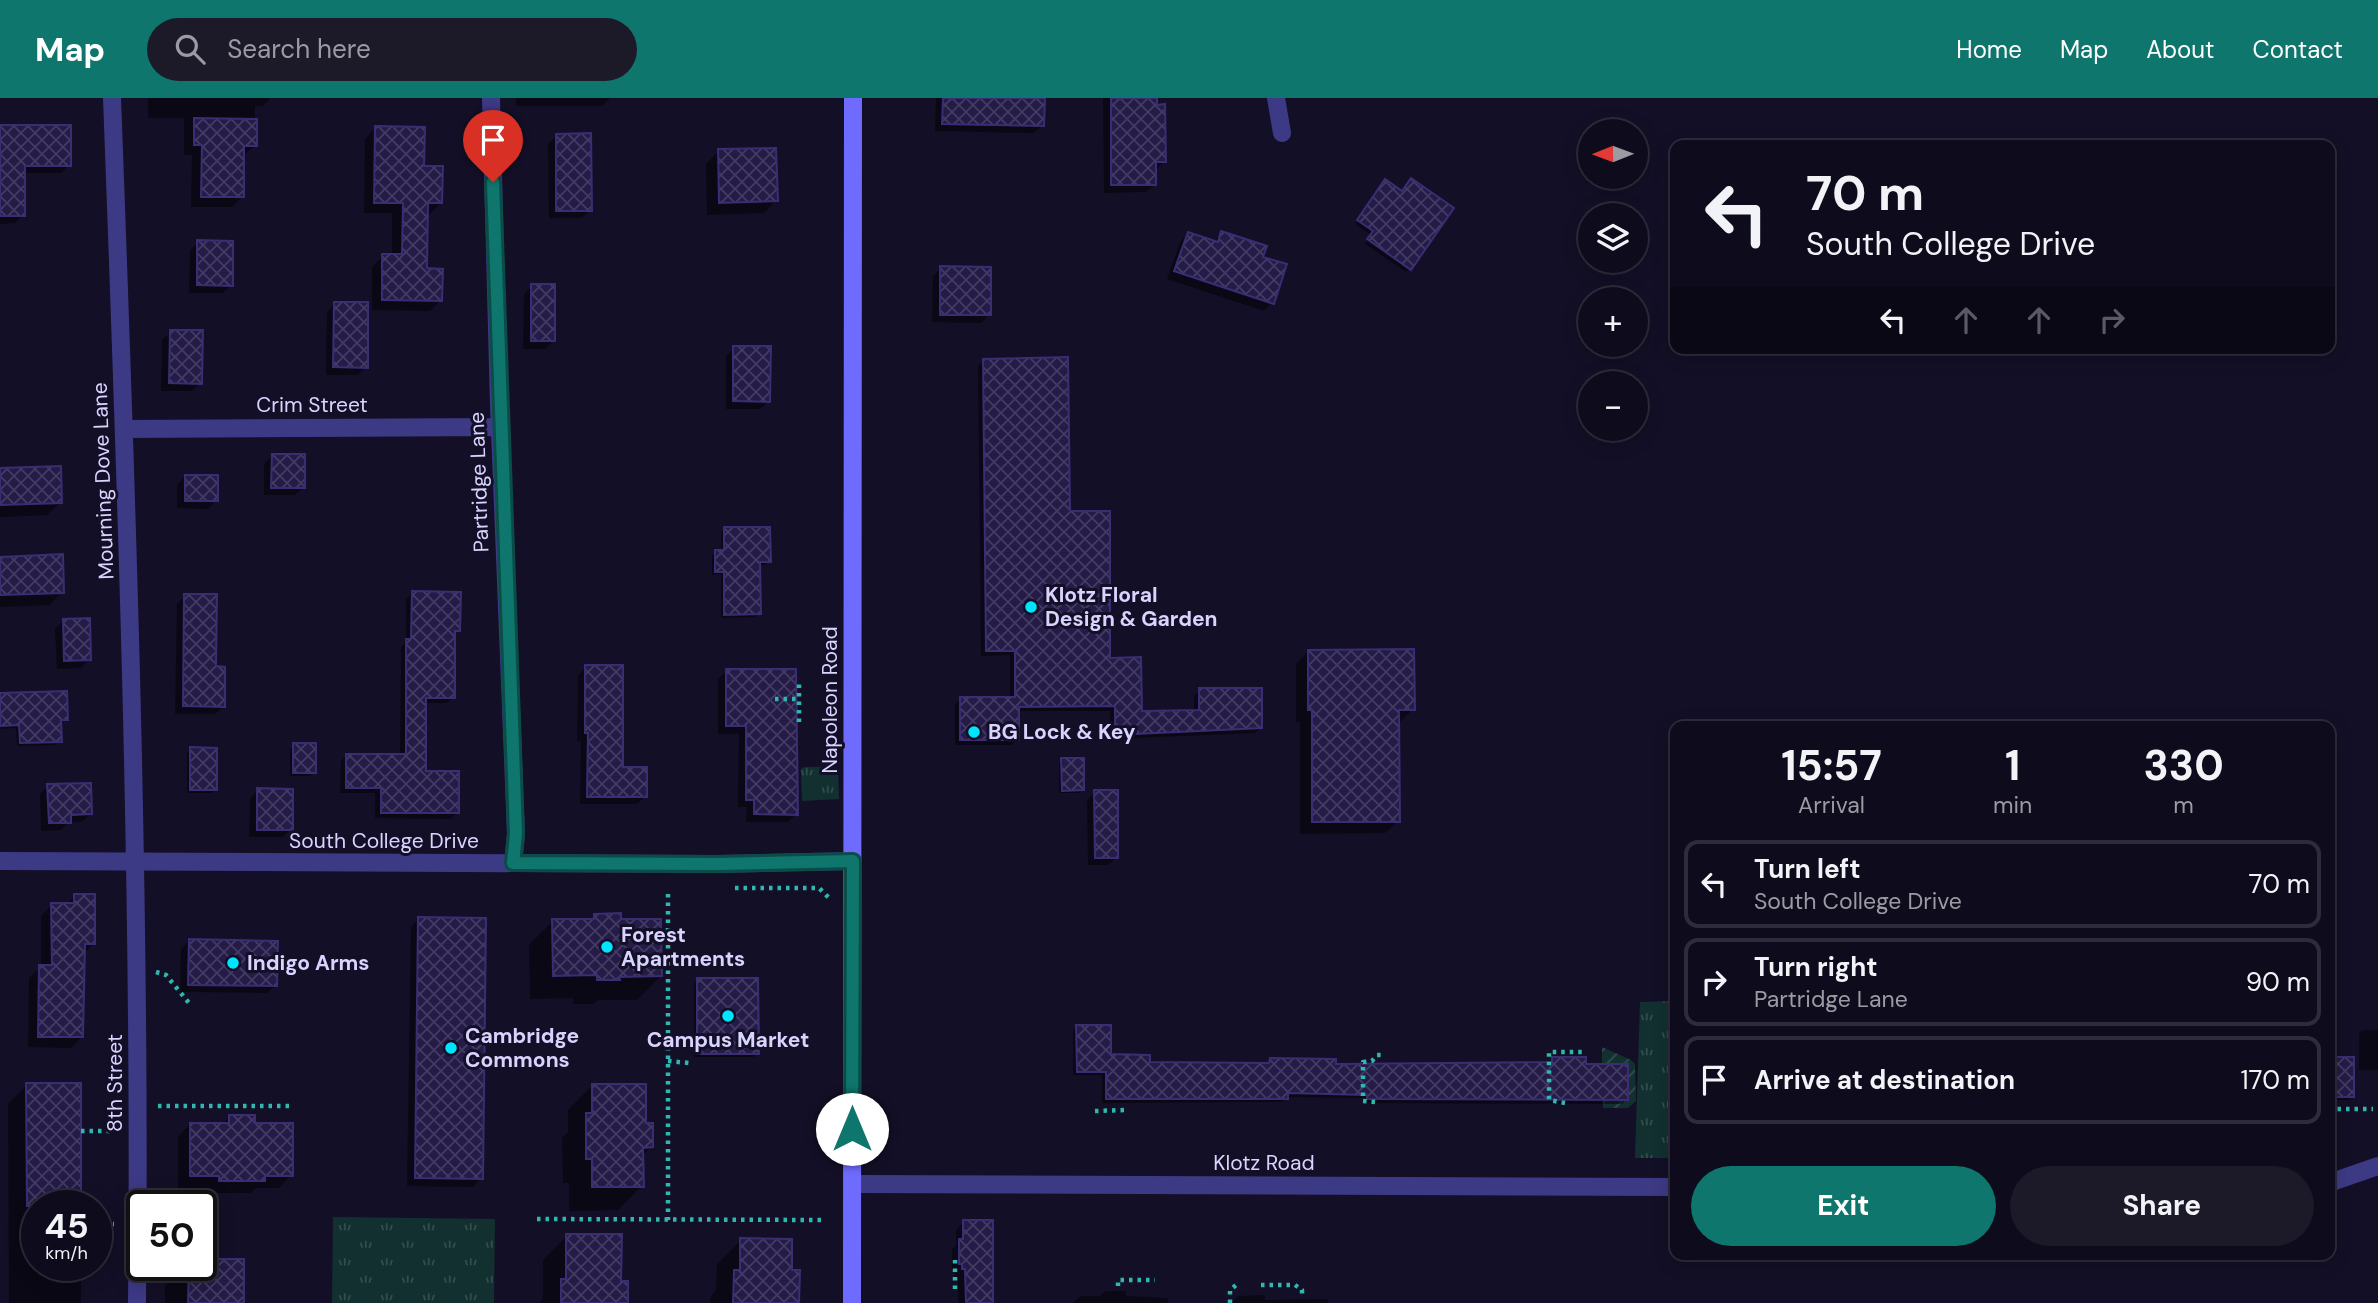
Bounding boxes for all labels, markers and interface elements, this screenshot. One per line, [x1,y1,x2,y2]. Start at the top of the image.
search box [147,18,637,81]
text: Map [35,28,105,71]
icon: search [171,30,209,68]
text: Search here [227,32,371,66]
text: Home [1956,34,2022,65]
text: Map [2060,34,2108,65]
text: About [2146,34,2215,65]
text: Contact [2253,34,2343,65]
pin [463,110,523,182]
north arrow [1578,119,1648,189]
map controls [1578,119,1648,441]
icon: arrive [474,121,512,159]
text: 70 m [1806,161,1924,225]
icon: left [1691,168,1782,259]
button: layers [1578,203,1648,273]
text: South College Drive [1806,223,2095,265]
button: + [1578,287,1648,357]
icon: left [1874,301,1912,339]
icon: ahead [1947,301,1985,339]
icon: ahead [2020,301,2058,339]
icon: right [2093,301,2131,339]
button: − [1578,371,1648,441]
street label: Mourning Dove Lane [86,382,120,580]
street label: Crim Street [256,391,368,419]
street label: Partridge Lane [463,411,495,553]
place label: Klotz Floral Design & Garden [1045,581,1218,633]
marker: Klotz Floral Design & Garden [1023,599,1039,615]
street label: Napoleon Road [816,626,844,774]
place label: BG Lock & Key [988,718,1136,746]
marker: BG Lock & Key [966,724,982,740]
text: 15:57 [1781,738,1882,793]
text: 1 [2005,738,2020,793]
text: 330 [2143,738,2224,793]
text: Arrival [1798,790,1865,820]
text: min [1993,790,2032,820]
text: m [2173,790,2194,820]
street label: South College Drive [289,827,479,855]
text: Turn left [1754,852,1861,886]
icon: left [1695,865,1733,903]
text: 70 m [2249,867,2310,901]
text: South College Drive [1754,886,1962,916]
place label: Forest Apartments [621,921,745,973]
marker: Forest Apartments [599,939,615,955]
place label: Indigo Arms [247,949,369,977]
text: Turn right [1754,950,1878,984]
marker: Indigo Arms [225,955,241,971]
icon: right [1695,963,1733,1001]
text: 90 m [2246,965,2310,999]
text: Partridge Lane [1754,984,1908,1014]
marker: Campus Market [720,1008,736,1024]
place label: Cambridge Commons [465,1022,579,1074]
place label: Campus Market [647,1026,809,1054]
street label: 8th Street [101,1034,129,1132]
marker: Cambridge Commons [443,1040,459,1056]
icon: arrive [1695,1061,1733,1099]
text: Arrive at destination [1754,1063,2015,1097]
text: 170 m [2241,1063,2310,1097]
position arrow [815,1092,889,1166]
street label: Klotz Road [1213,1149,1315,1177]
button: Exit [1691,1166,1996,1246]
button: Share [2010,1166,2314,1246]
speed limit sign: 50 [126,1190,217,1281]
text: 45 [44,1203,89,1249]
text: km/h [45,1241,88,1265]

